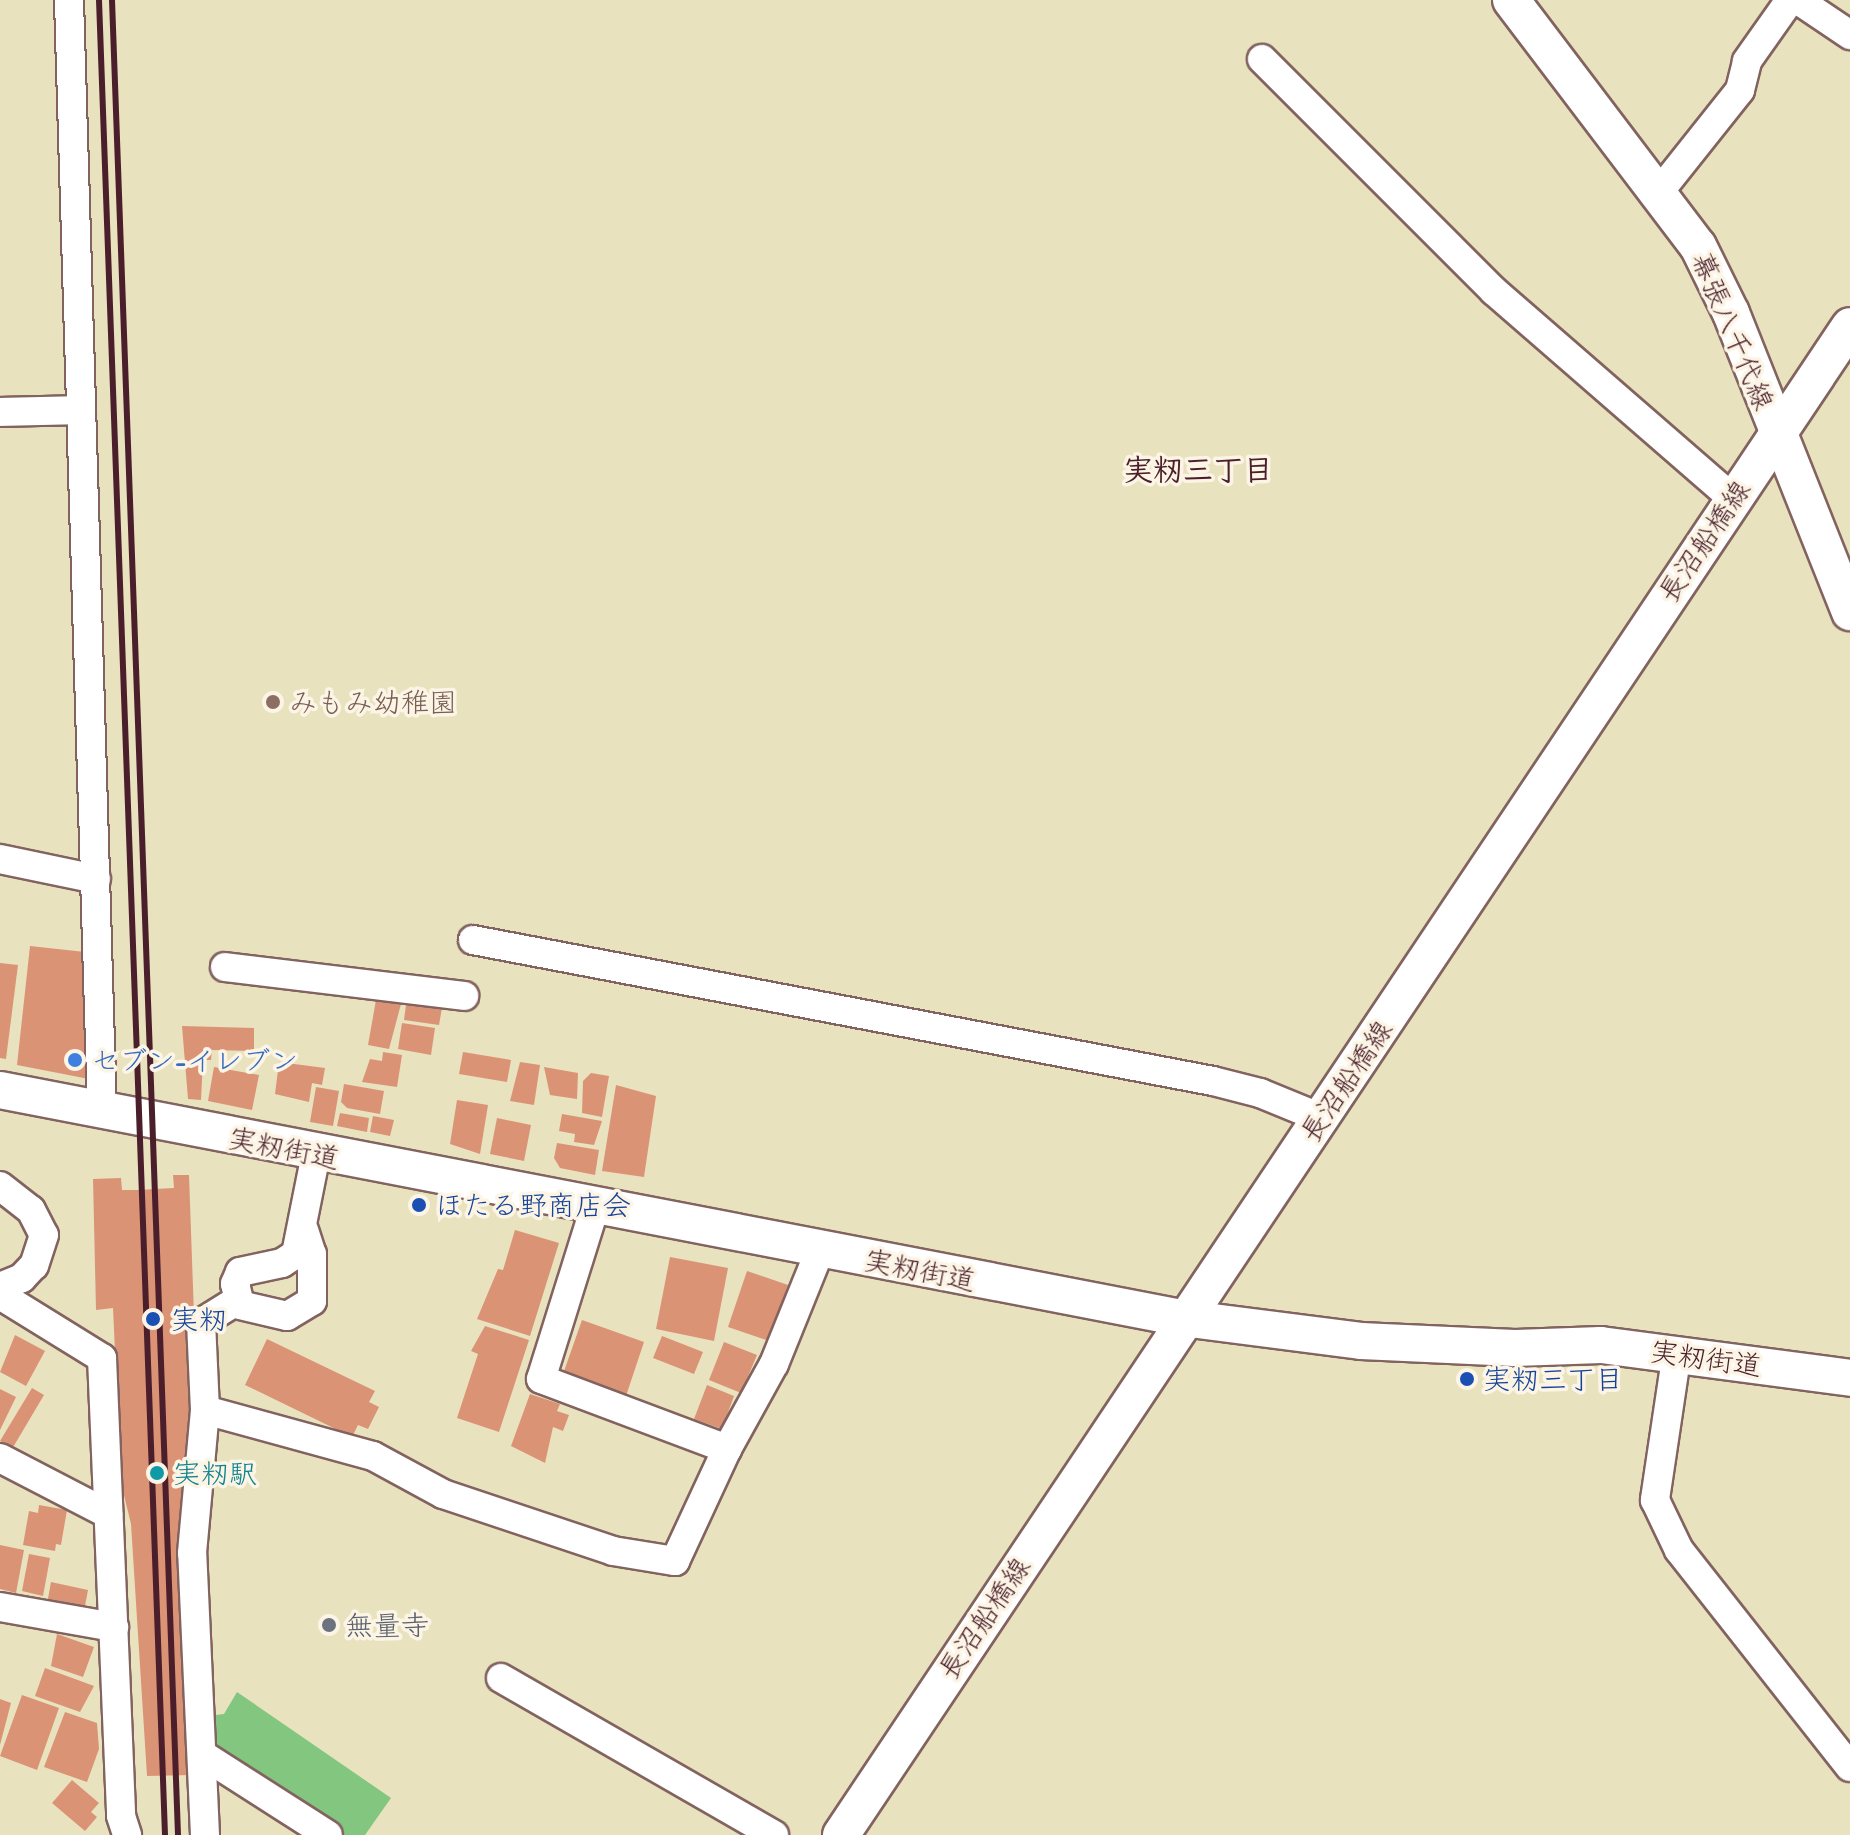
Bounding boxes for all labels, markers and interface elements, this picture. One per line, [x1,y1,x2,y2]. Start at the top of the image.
street label: 幕張八千代線 [1685,247,1781,415]
district label: 実籾三丁目 [1123,452,1273,488]
street label: 長沼船橋線 [1651,474,1757,608]
place label: みもみ幼稚園 [289,685,457,719]
marker: みもみ幼稚園 [264,693,282,711]
street label: 長沼船橋線 [1293,1014,1399,1148]
place label: セブン-イレブン [91,1043,298,1077]
marker: セブン-イレブン [66,1051,84,1069]
street label: 実籾街道 [226,1121,342,1175]
place label: ほたる野商店会 [435,1188,631,1222]
marker: ほたる野商店会 [410,1196,428,1214]
street label: 実籾街道 [862,1243,978,1297]
place label: 実籾 [171,1302,227,1336]
marker: 実籾 [142,1308,164,1330]
street label: 実籾街道 [1648,1334,1764,1382]
place label: 実籾三丁目 [1483,1362,1623,1396]
marker: 実籾三丁目 [1458,1370,1476,1388]
place label: 実籾駅 [173,1456,257,1490]
marker: 実籾駅 [148,1464,166,1482]
street label: 長沼船橋線 [931,1551,1037,1685]
place label: 無量寺 [345,1608,429,1642]
marker: 無量寺 [320,1616,338,1634]

